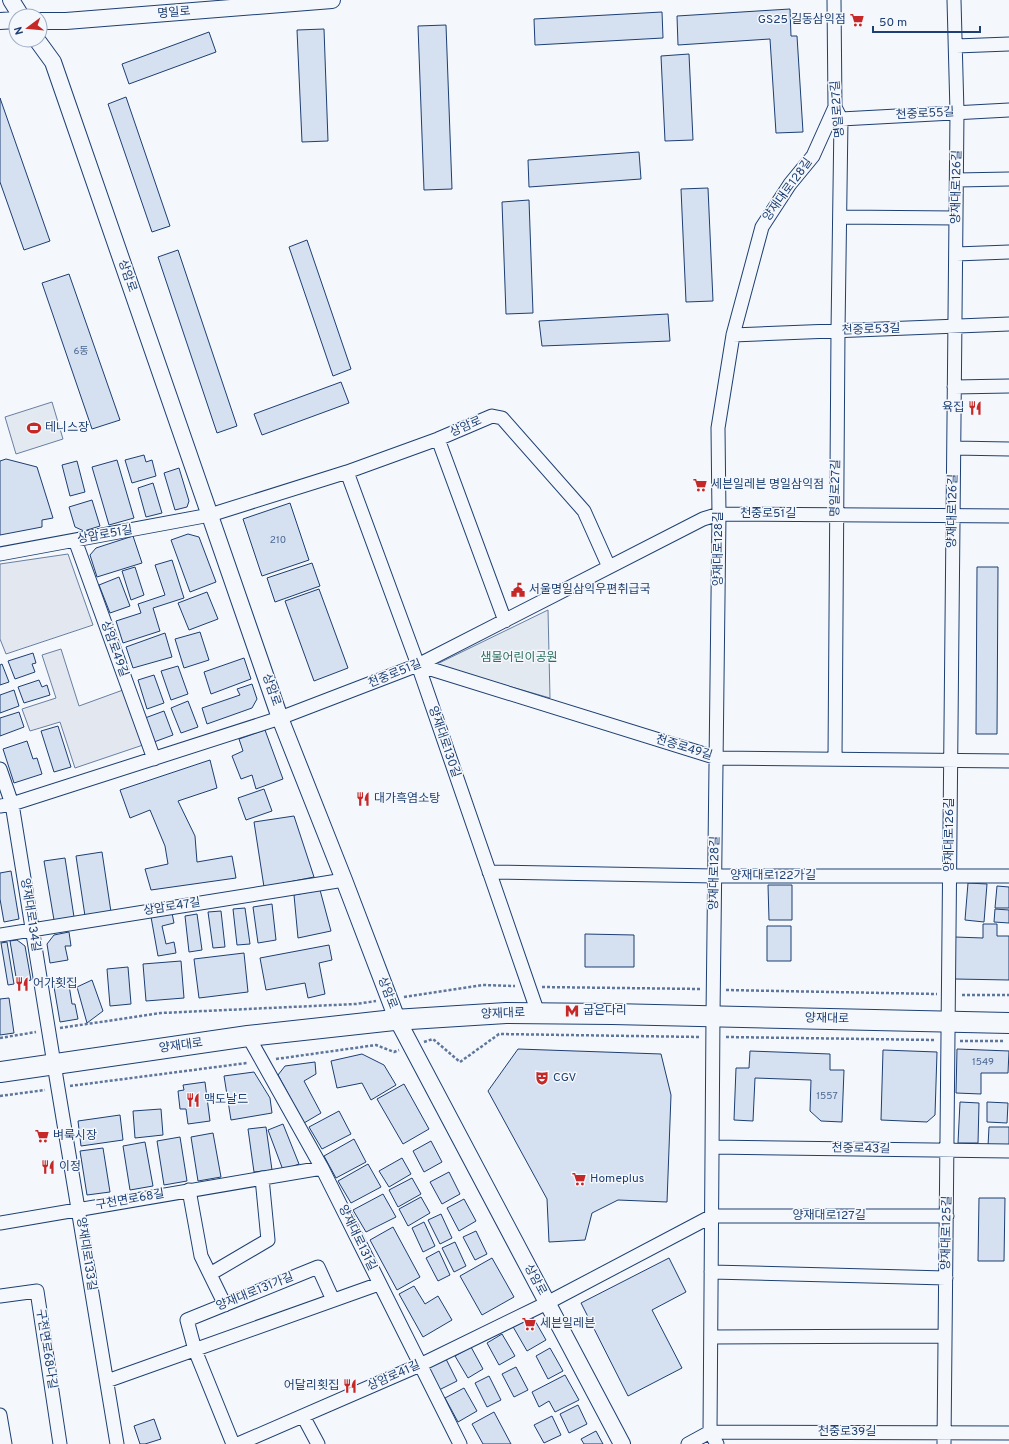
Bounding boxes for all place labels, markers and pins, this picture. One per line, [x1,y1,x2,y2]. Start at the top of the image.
place label: GS25 길동삼익점 [758,12,846,28]
supermarket icon: GS25 길동삼익점 [849,12,865,28]
place label: 육집 [942,400,964,416]
restaurant icon: 육집 [967,400,983,416]
sports icon: 테니스장 [26,420,42,436]
place label: 테니스장 [45,420,89,436]
supermarket icon: 세븐일레븐 명일삼익점 [692,477,708,493]
place label: 세븐일레븐 명일삼익점 [711,477,824,493]
public building icon: 서울명일삼익우편취급국 [510,582,526,598]
place label: 서울명일삼익우편취급국 [529,582,650,598]
restaurant icon: 대가흑염소탕 [355,791,371,807]
place label: 대가흑염소탕 [374,791,440,807]
restaurant icon: 어가횟집 [14,976,30,992]
place label: 어가횟집 [33,976,77,992]
metro station icon: 굽은다리 [564,1003,580,1019]
place label: 굽은다리 [583,1003,627,1019]
theatre icon: CGV [534,1070,550,1086]
place label: CGV [553,1070,576,1086]
restaurant icon: 맥도날드 [185,1092,201,1108]
place label: 맥도날드 [204,1092,248,1108]
supermarket icon: 벼룩시장 [34,1128,50,1144]
place label: 벼룩시장 [53,1128,97,1144]
restaurant icon: 이정 [40,1159,56,1175]
place label: 이정 [59,1159,81,1175]
supermarket icon: Homeplus [571,1171,587,1187]
place label: Homeplus [590,1171,644,1187]
supermarket icon: 세븐일레븐 [521,1316,537,1332]
place label: 세븐일레븐 [540,1316,595,1332]
place label: 어달리횟집 [284,1378,339,1394]
restaurant icon: 어달리횟집 [342,1378,358,1394]

